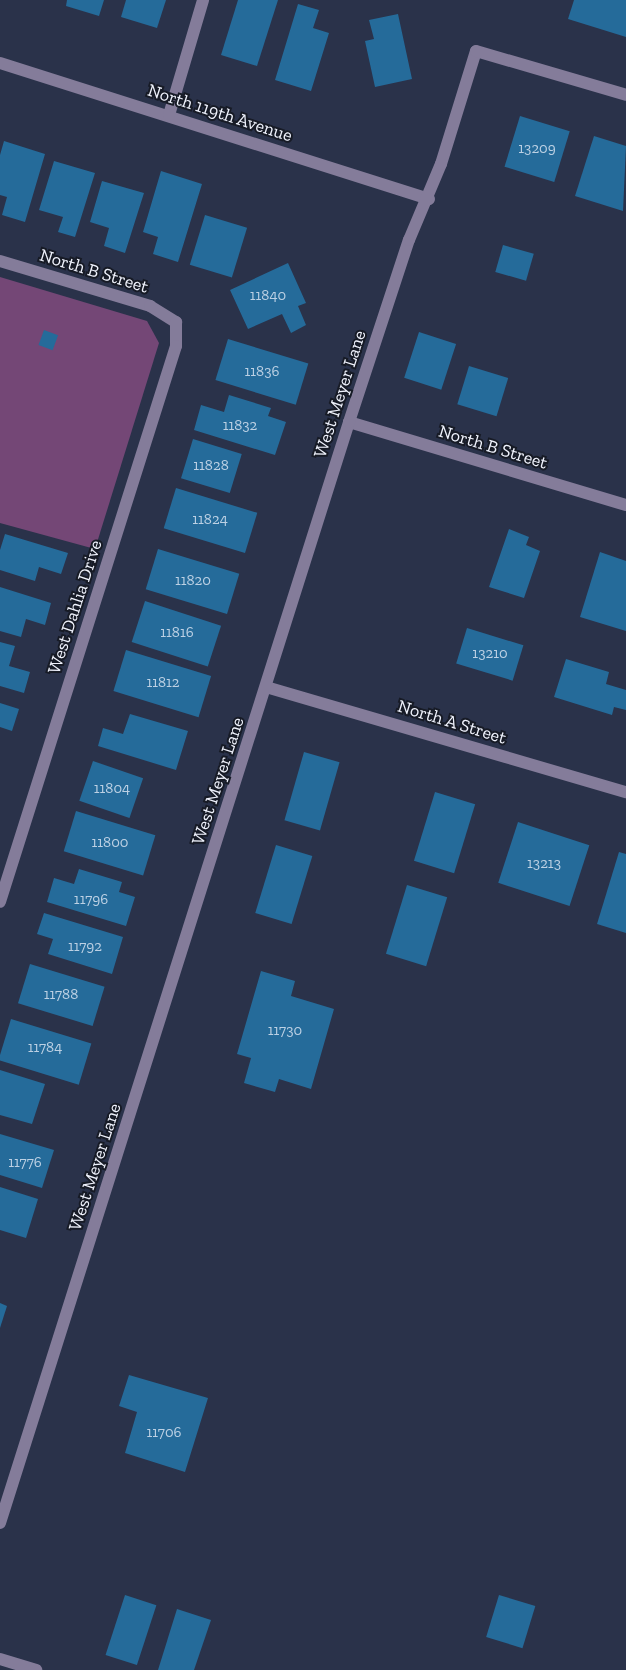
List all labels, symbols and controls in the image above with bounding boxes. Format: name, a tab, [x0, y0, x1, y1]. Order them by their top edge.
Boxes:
street label: North 119th Avenue	[144, 79, 296, 147]
house number: 13209	[518, 140, 556, 158]
street label: North B Street	[37, 244, 151, 298]
house number: 11840	[250, 287, 286, 305]
street label: West Meyer Lane	[309, 327, 371, 461]
house number: 11836	[245, 363, 279, 381]
house number: 11832	[223, 417, 257, 435]
street label: North B Street	[436, 420, 550, 474]
house number: 11828	[193, 457, 229, 475]
house number: 11824	[192, 511, 228, 529]
street label: West Dahlia Drive	[43, 537, 107, 677]
house number: 11820	[175, 572, 211, 590]
house number: 11816	[160, 624, 194, 642]
house number: 13210	[472, 645, 508, 663]
house number: 11812	[146, 674, 180, 692]
street label: North A Street	[394, 695, 510, 749]
street label: West Meyer Lane	[187, 714, 249, 848]
house number: 11804	[94, 780, 130, 798]
house number: 11800	[92, 834, 128, 852]
house number: 13213	[527, 855, 561, 873]
house number: 11796	[74, 891, 108, 909]
house number: 11792	[68, 938, 102, 956]
house number: 11788	[44, 986, 78, 1004]
house number: 11730	[268, 1022, 302, 1040]
house number: 11784	[28, 1039, 62, 1057]
street label: West Meyer Lane	[64, 1100, 126, 1234]
house number: 11776	[8, 1154, 42, 1172]
house number: 11706	[147, 1424, 181, 1442]

